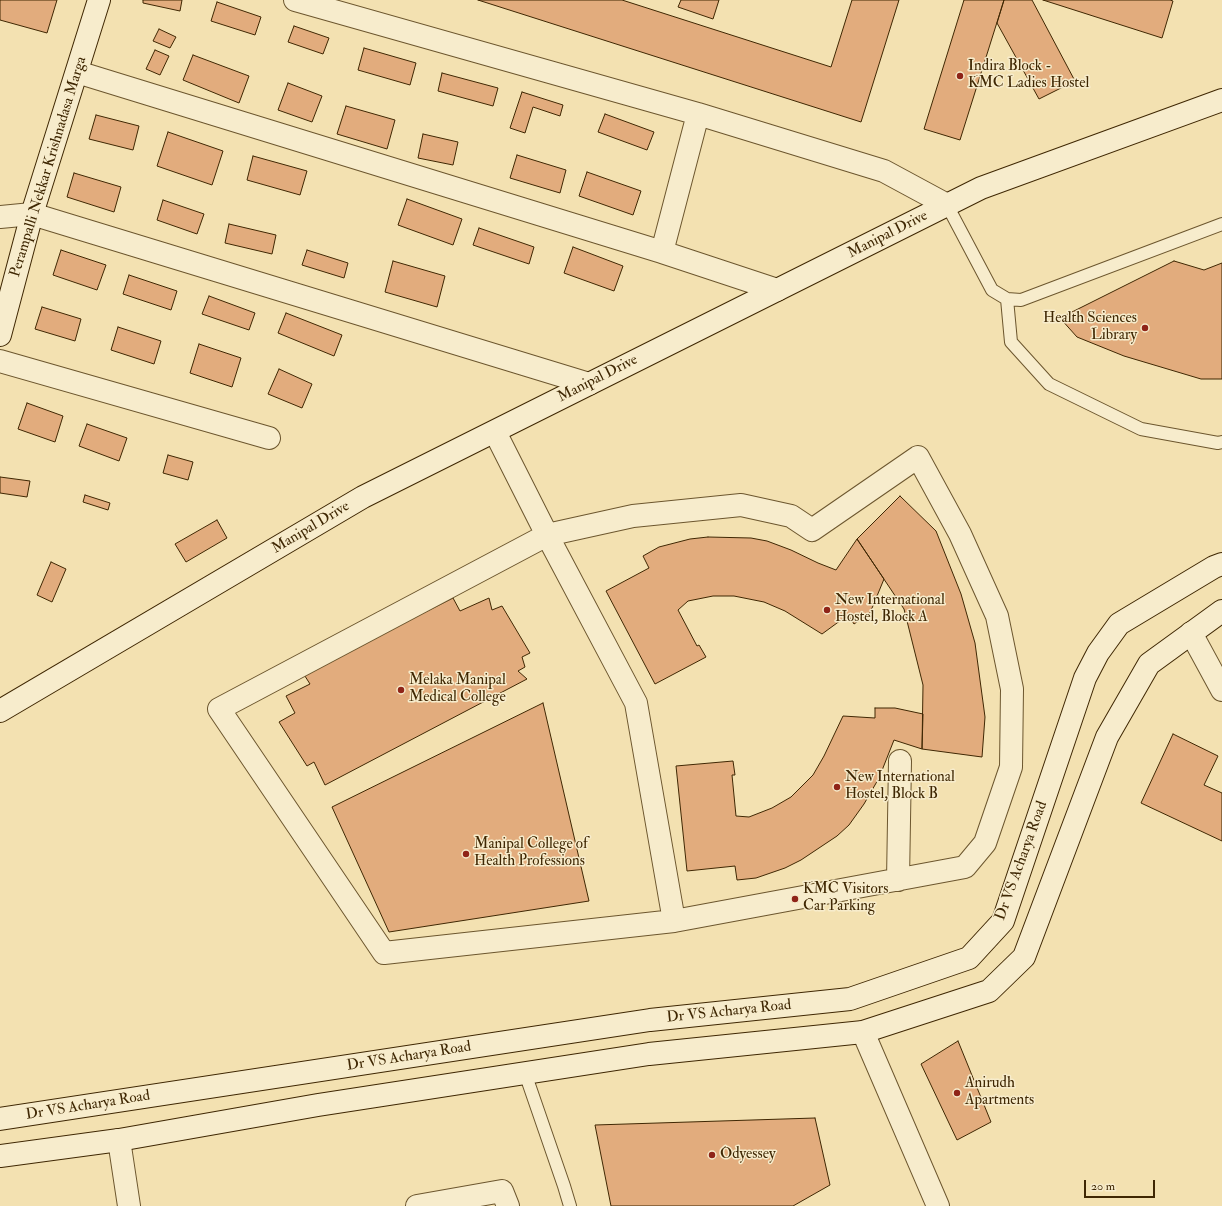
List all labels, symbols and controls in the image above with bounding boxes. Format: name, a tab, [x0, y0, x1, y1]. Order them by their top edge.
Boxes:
street label: Perampalli Nekkar Krishnadasa Marga	[7, 55, 91, 279]
place label: Indira Block - KMC Ladies Hostel	[968, 58, 1089, 93]
marker: Indira Block - KMC Ladies Hostel	[955, 71, 965, 81]
street label: Manipal Drive	[845, 207, 931, 263]
place label: Health Sciences Library	[1043, 310, 1137, 345]
marker: Health Sciences Library	[1140, 323, 1150, 333]
street label: Manipal Drive	[555, 351, 641, 407]
street label: Manipal Drive	[269, 498, 353, 558]
place label: New International Hostel, Block A	[835, 592, 945, 627]
marker: New International Hostel, Block A	[822, 605, 832, 615]
place label: Melaka Manipal Medical College	[409, 672, 506, 707]
marker: Melaka Manipal Medical College	[396, 685, 406, 695]
place label: New International Hostel, Block B	[845, 769, 955, 804]
marker: New International Hostel, Block B	[832, 782, 842, 792]
street label: Dr VS Acharya Road	[992, 799, 1052, 923]
place label: Manipal College of Health Professions	[474, 836, 588, 871]
marker: Manipal College of Health Professions	[461, 849, 471, 859]
place label: KMC Visitors Car Parking	[803, 881, 888, 916]
marker: KMC Visitors Car Parking	[790, 894, 800, 904]
street label: Dr VS Acharya Road	[666, 996, 792, 1028]
street label: Dr VS Acharya Road	[346, 1038, 472, 1076]
place label: Anirudh Apartments	[965, 1075, 1034, 1110]
street label: Dr VS Acharya Road	[25, 1087, 151, 1125]
marker: Anirudh Apartments	[952, 1088, 962, 1098]
place label: Odyessey	[720, 1146, 776, 1164]
marker: Odyessey	[707, 1150, 717, 1160]
scale bar	[1086, 1172, 1157, 1198]
text: 20 m	[1091, 1179, 1115, 1194]

